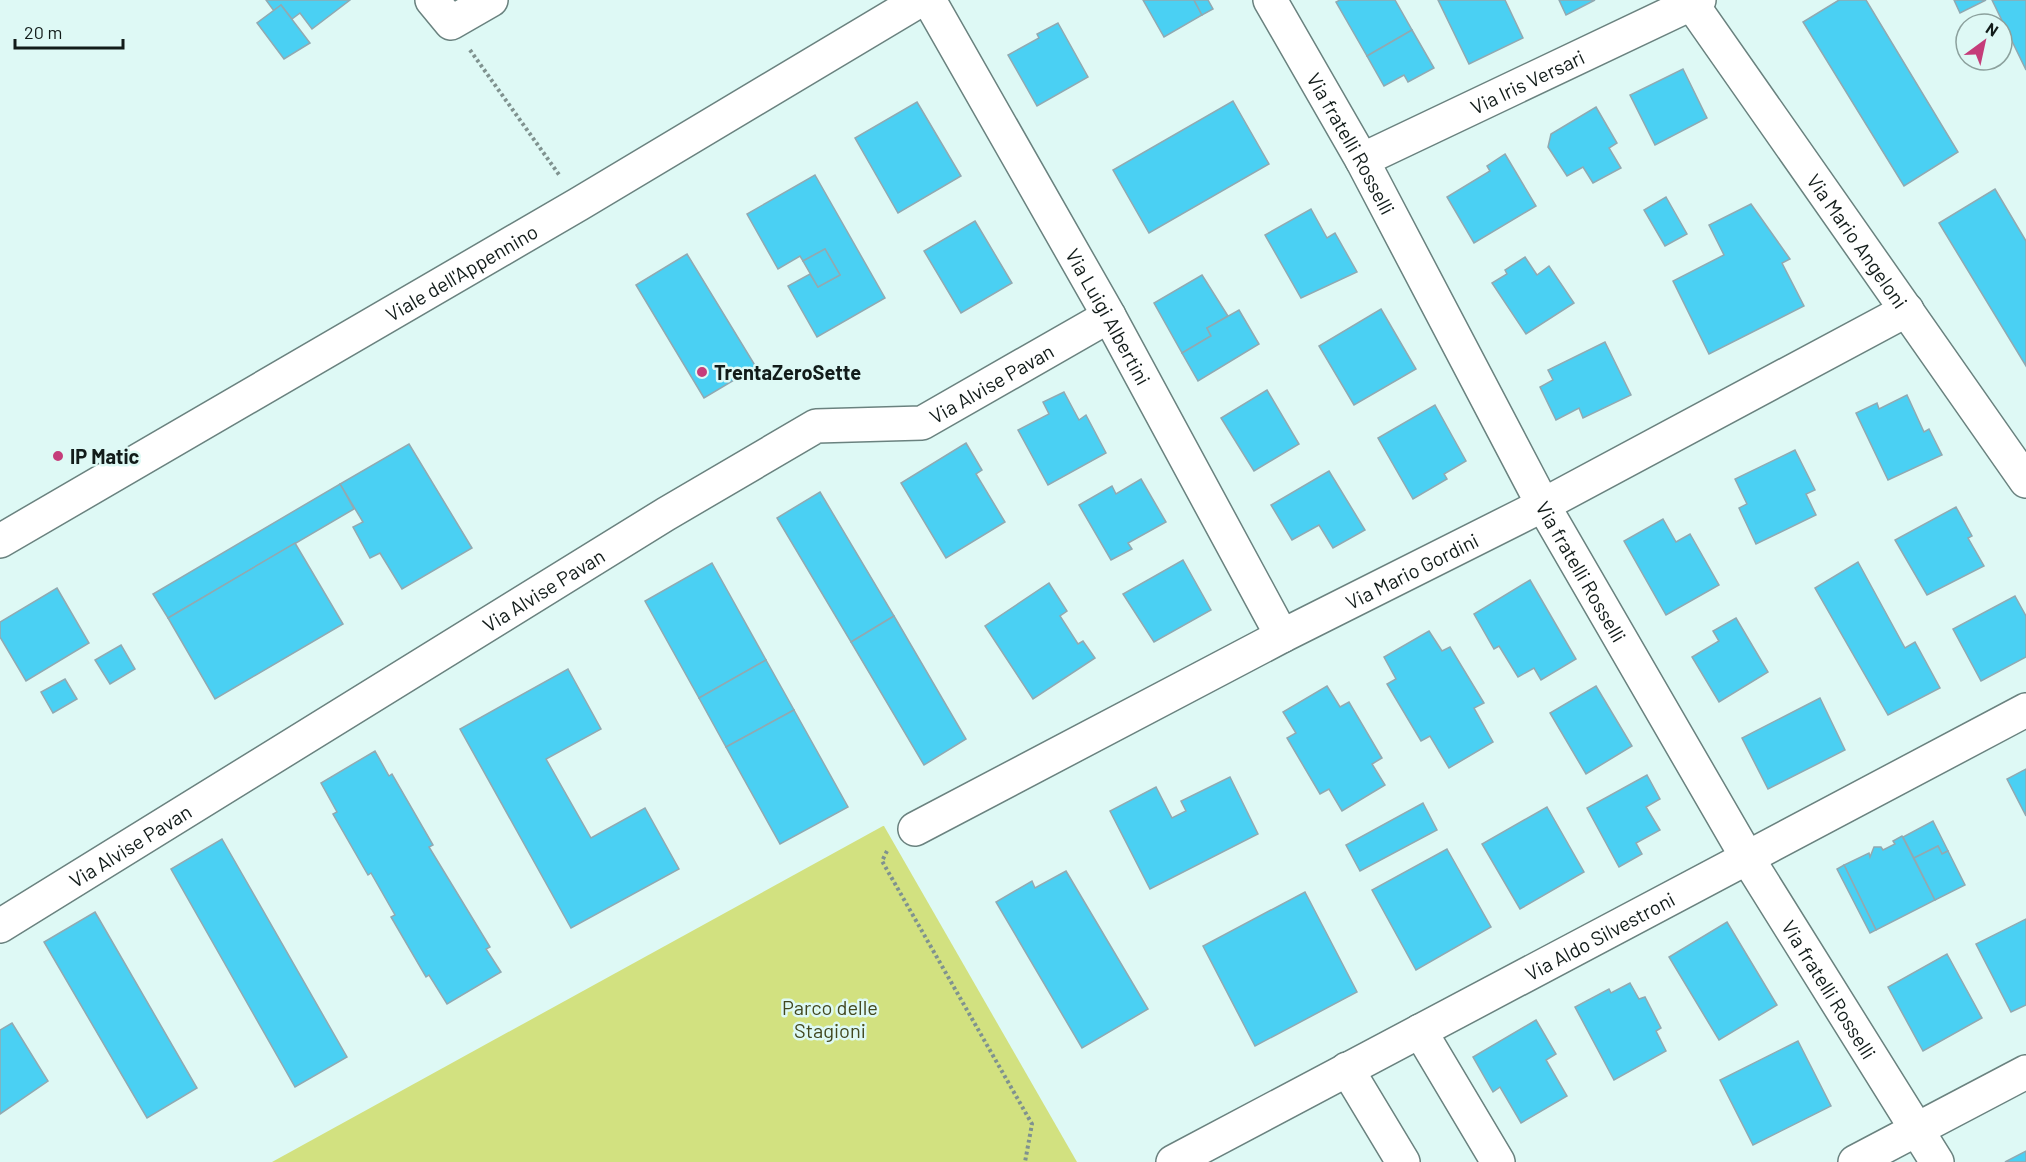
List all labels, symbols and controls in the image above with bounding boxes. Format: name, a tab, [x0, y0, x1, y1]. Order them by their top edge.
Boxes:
scale bar	[15, 12, 123, 50]
north arrow	[1954, 12, 2014, 72]
text: N	[1983, 18, 2002, 40]
text: 20 m	[24, 21, 62, 43]
street label: Via Iris Versari	[1466, 44, 1588, 119]
street label: Via fratelli Rosselli	[1302, 68, 1400, 219]
street label: Via Mario Angeloni	[1802, 169, 1913, 313]
street label: Viale dell'Appennino	[381, 219, 542, 326]
street label: Via Luigi Albertini	[1061, 244, 1156, 389]
street label: Via Alvise Pavan	[925, 338, 1058, 428]
place label: TrentaZeroSette	[714, 360, 861, 384]
marker: TrentaZeroSette	[695, 365, 709, 379]
place label: IP Matic	[70, 444, 140, 468]
marker: IP Matic	[51, 449, 65, 463]
street label: Via fratelli Rosselli	[1531, 497, 1632, 646]
street label: Via Mario Gordini	[1342, 528, 1482, 614]
street label: Via Alvise Pavan	[478, 543, 609, 637]
street label: Via Alvise Pavan	[65, 799, 196, 892]
street label: Via Aldo Silvestroni	[1521, 886, 1679, 985]
street label: Via fratelli Rosselli	[1777, 916, 1882, 1063]
park label: Parco delle Stagioni	[782, 995, 878, 1042]

